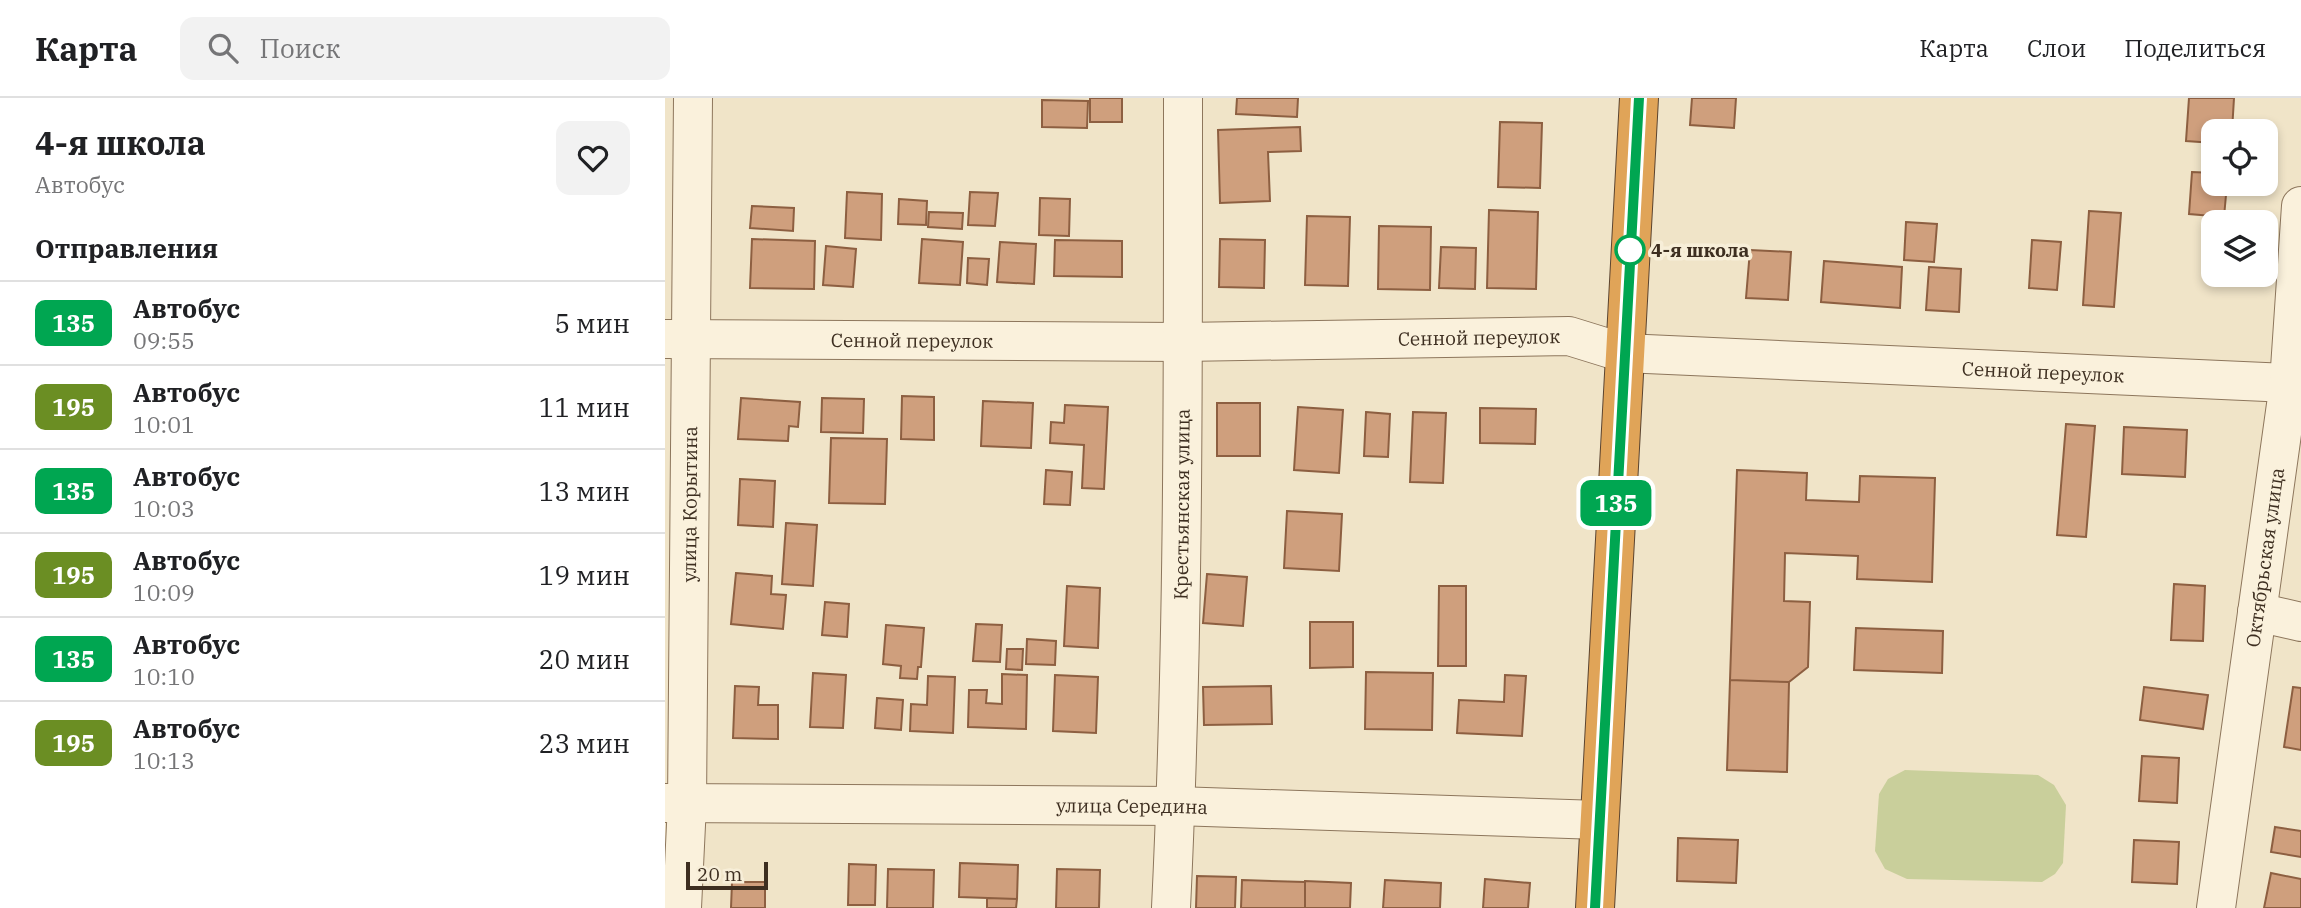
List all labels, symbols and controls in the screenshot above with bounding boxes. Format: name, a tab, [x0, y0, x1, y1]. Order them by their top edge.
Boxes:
search box	[180, 17, 670, 80]
text: Карта	[35, 27, 138, 70]
icon: search	[204, 29, 242, 67]
text: Поиск	[260, 31, 340, 65]
text: Карта	[1919, 32, 1989, 64]
text: Слои	[2027, 32, 2086, 64]
text: Поделиться	[2124, 32, 2266, 64]
map controls	[2201, 119, 2278, 287]
button: locate	[2201, 119, 2278, 196]
text: 4-я школа	[35, 121, 206, 164]
button: heart	[556, 121, 630, 195]
text: Автобус	[35, 169, 125, 199]
button: layers	[2201, 210, 2278, 287]
text: Отправления	[35, 231, 218, 265]
marker: 4-я школа	[1615, 235, 1645, 265]
place label: 4-я школа	[1651, 238, 1749, 262]
text: Автобус	[133, 291, 240, 325]
text: 5 мин	[554, 306, 630, 340]
text: 135	[52, 307, 95, 339]
street label: Сенной переулок	[1398, 324, 1560, 351]
text: 09:55	[133, 325, 195, 355]
street label: Сенной переулок	[831, 328, 993, 353]
street label: Сенной переулок	[1961, 356, 2125, 388]
text: Автобус	[133, 375, 240, 409]
text: 11 мин	[539, 390, 630, 424]
text: 195	[52, 391, 95, 423]
street label: Крестьянская улица	[1169, 408, 1195, 600]
text: 10:01	[133, 409, 195, 439]
street label: улица Корытина	[677, 426, 702, 582]
text: Автобус	[133, 459, 240, 493]
street label: Октябрьская улица	[2240, 466, 2289, 649]
text: 13 мин	[539, 474, 630, 508]
text: 135	[52, 475, 95, 507]
line badge: 135	[1576, 480, 1656, 526]
text: 135	[1594, 487, 1638, 519]
text: 10:03	[133, 493, 195, 523]
text: Автобус	[133, 543, 240, 577]
text: 19 мин	[539, 558, 630, 592]
text: 195	[52, 559, 95, 591]
text: 10:09	[133, 577, 195, 607]
text: Автобус	[133, 627, 240, 661]
text: 20 мин	[539, 642, 630, 676]
text: 135	[52, 643, 95, 675]
text: 10:10	[133, 661, 195, 691]
text: Автобус	[133, 711, 240, 745]
text: 23 мин	[539, 726, 630, 760]
text: 195	[52, 727, 95, 759]
text: 10:13	[133, 745, 195, 775]
street label: улица Середина	[1056, 793, 1208, 819]
scale bar	[686, 859, 768, 891]
text: 20 m	[697, 862, 742, 886]

